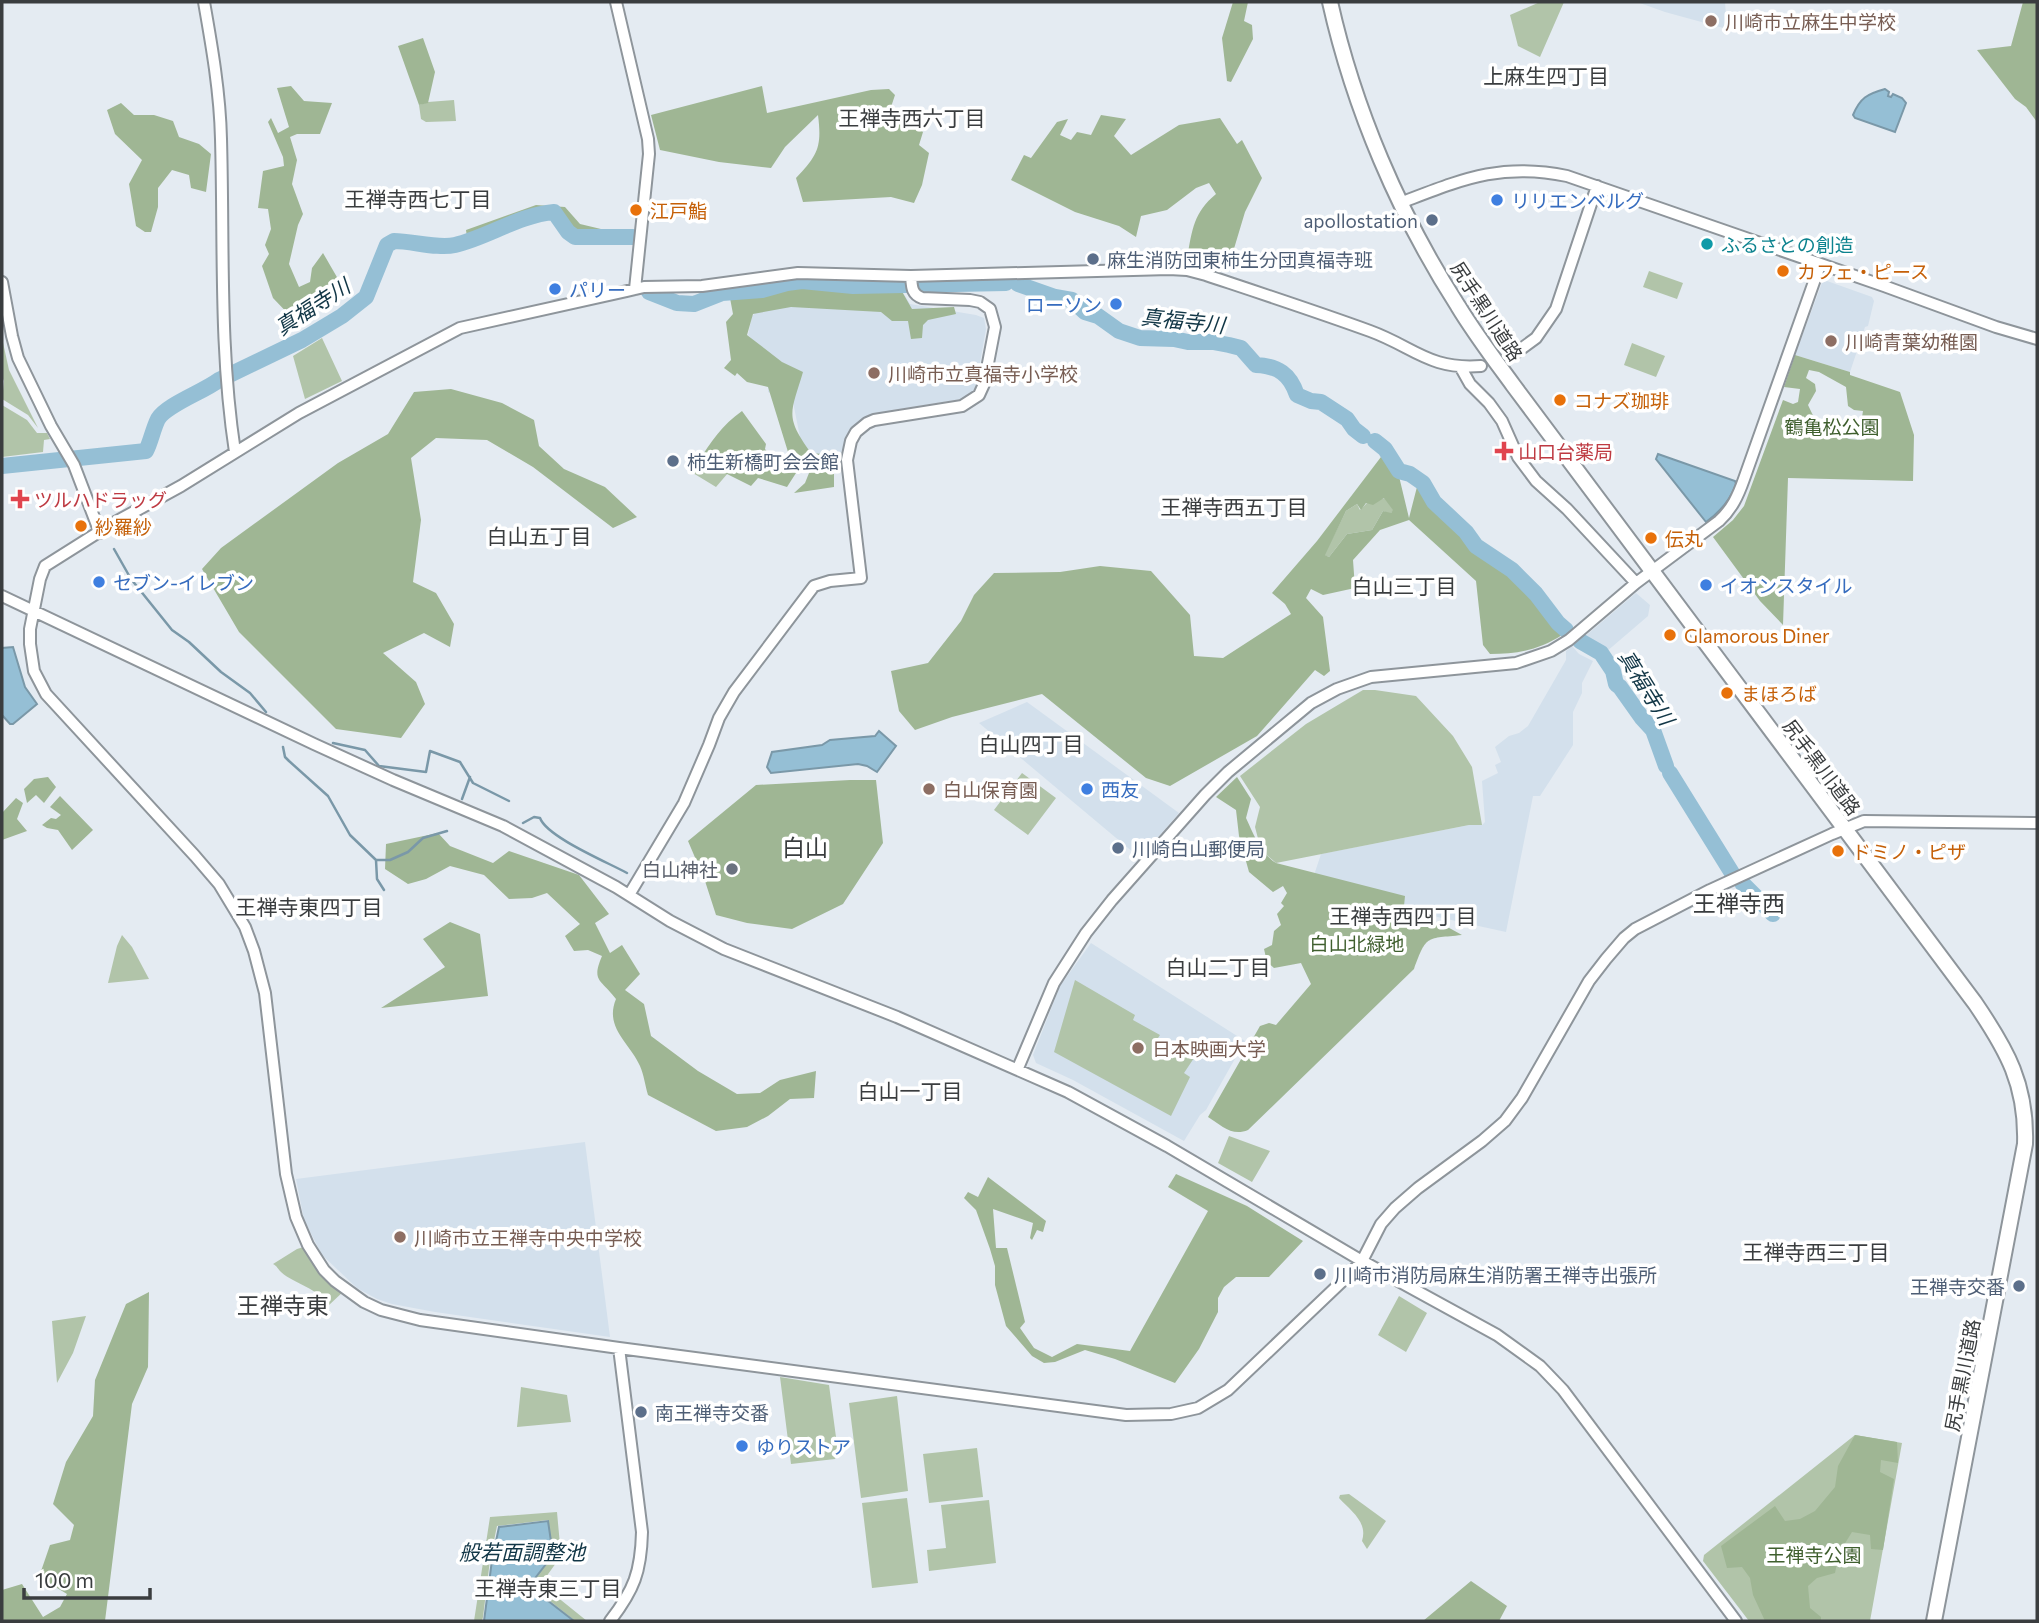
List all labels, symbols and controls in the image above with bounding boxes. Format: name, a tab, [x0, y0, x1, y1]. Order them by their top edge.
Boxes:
place label: 川崎市立麻生中学校	[1725, 10, 1896, 33]
marker: 川崎市立麻生中学校	[1703, 13, 1719, 29]
district label: 上麻生四丁目	[1483, 63, 1609, 88]
district label: 王禅寺西六丁目	[839, 105, 986, 130]
district label: 王禅寺西七丁目	[345, 186, 492, 211]
place label: リリエンベルグ	[1511, 189, 1644, 212]
marker: リリエンベルグ	[1489, 192, 1505, 208]
place label: 江戸鮨	[650, 199, 707, 222]
marker: 江戸鮨	[628, 202, 644, 218]
place label: apollostation	[1303, 209, 1418, 232]
marker: apollostation	[1424, 212, 1440, 228]
place label: ふるさとの創造	[1721, 233, 1854, 256]
marker: ふるさとの創造	[1699, 236, 1715, 252]
place label: 麻生消防団東柿生分団真福寺班	[1107, 248, 1373, 271]
marker: 麻生消防団東柿生分団真福寺班	[1085, 251, 1101, 267]
street label: 尻手黒川道路	[1446, 257, 1528, 365]
place label: カフェ・ピース	[1797, 260, 1929, 283]
marker: カフェ・ピース	[1775, 263, 1791, 279]
water label: 真福寺川	[270, 272, 356, 339]
place label: パリー	[569, 278, 626, 301]
marker: パリー	[547, 281, 563, 297]
place label: ローソン	[1026, 293, 1102, 316]
marker: ローソン	[1108, 296, 1124, 312]
water label: 真福寺川	[1140, 303, 1228, 337]
place label: 川崎青葉幼稚園	[1845, 330, 1978, 353]
marker: 川崎青葉幼稚園	[1823, 333, 1839, 349]
place label: 川崎市立真福寺小学校	[888, 362, 1078, 385]
marker: 川崎市立真福寺小学校	[866, 365, 882, 381]
place label: コナズ珈琲	[1574, 389, 1669, 412]
marker: コナズ珈琲	[1552, 392, 1568, 408]
park label: 鶴亀松公園	[1784, 415, 1880, 438]
place label: 山口台薬局	[1518, 440, 1613, 463]
marker: 山口台薬局	[1496, 443, 1512, 459]
place label: 柿生新橋町会会館	[687, 450, 839, 473]
marker: 柿生新橋町会会館	[665, 453, 681, 469]
place label: ツルハドラッグ	[34, 488, 167, 511]
marker: ツルハドラッグ	[12, 491, 28, 507]
district label: 王禅寺西五丁目	[1161, 494, 1308, 519]
place label: 紗羅紗	[95, 515, 152, 538]
marker: 紗羅紗	[73, 518, 89, 534]
district label: 白山五丁目	[487, 523, 592, 548]
place label: 伝丸	[1665, 527, 1703, 550]
marker: 伝丸	[1643, 530, 1659, 546]
place label: セブン-イレブン	[113, 571, 254, 594]
district label: 白山三丁目	[1352, 573, 1457, 598]
marker: セブン-イレブン	[91, 574, 107, 590]
place label: イオンスタイル	[1720, 574, 1853, 597]
marker: イオンスタイル	[1698, 577, 1714, 593]
place label: Glamorous Diner	[1684, 624, 1830, 647]
marker: Glamorous Diner	[1662, 627, 1678, 643]
water label: 真福寺川	[1614, 645, 1681, 731]
place label: まほろば	[1741, 682, 1817, 705]
marker: まほろば	[1719, 685, 1735, 701]
street label: 尻手黒川道路	[1779, 715, 1865, 819]
district label: 白山四丁目	[979, 731, 1084, 756]
place label: 白山保育園	[943, 778, 1038, 801]
place label: 西友	[1101, 778, 1139, 801]
marker: 白山保育園	[921, 781, 937, 797]
marker: 西友	[1079, 781, 1095, 797]
district label: 白山	[782, 833, 828, 861]
place label: 川崎白山郵便局	[1132, 837, 1265, 860]
marker: 川崎白山郵便局	[1110, 840, 1126, 856]
place label: ドミノ・ピザ	[1852, 840, 1966, 863]
marker: ドミノ・ピザ	[1830, 843, 1846, 859]
place label: 白山神社	[642, 858, 718, 881]
marker: 白山神社	[724, 861, 740, 877]
district label: 王禅寺西	[1693, 889, 1785, 917]
district label: 王禅寺東四丁目	[236, 894, 383, 919]
district label: 王禅寺西四丁目	[1330, 903, 1477, 928]
park label: 白山北緑地	[1309, 932, 1405, 955]
district label: 白山二丁目	[1166, 954, 1271, 979]
place label: 日本映画大学	[1152, 1037, 1266, 1060]
marker: 日本映画大学	[1130, 1040, 1146, 1056]
district label: 白山一丁目	[858, 1078, 963, 1103]
place label: 川崎市立王禅寺中央中学校	[414, 1226, 642, 1249]
marker: 川崎市立王禅寺中央中学校	[392, 1229, 408, 1245]
district label: 王禅寺西三丁目	[1743, 1239, 1890, 1264]
place label: 川崎市消防局麻生消防署王禅寺出張所	[1334, 1263, 1657, 1286]
marker: 川崎市消防局麻生消防署王禅寺出張所	[1312, 1266, 1328, 1282]
place label: 王禅寺交番	[1910, 1275, 2005, 1298]
marker: 王禅寺交番	[2011, 1278, 2027, 1294]
district label: 王禅寺東	[237, 1291, 329, 1319]
street label: 尻手黒川道路	[1940, 1317, 1984, 1433]
place label: 南王禅寺交番	[655, 1401, 769, 1424]
marker: 南王禅寺交番	[633, 1404, 649, 1420]
place label: ゆりストア	[756, 1435, 851, 1458]
marker: ゆりストア	[734, 1438, 750, 1454]
water label: 般若面調整池	[459, 1539, 587, 1564]
park label: 王禅寺公園	[1766, 1543, 1862, 1566]
scale bar	[24, 1556, 150, 1600]
text: 100 m	[35, 1567, 94, 1592]
district label: 王禅寺東三丁目	[475, 1575, 622, 1600]

